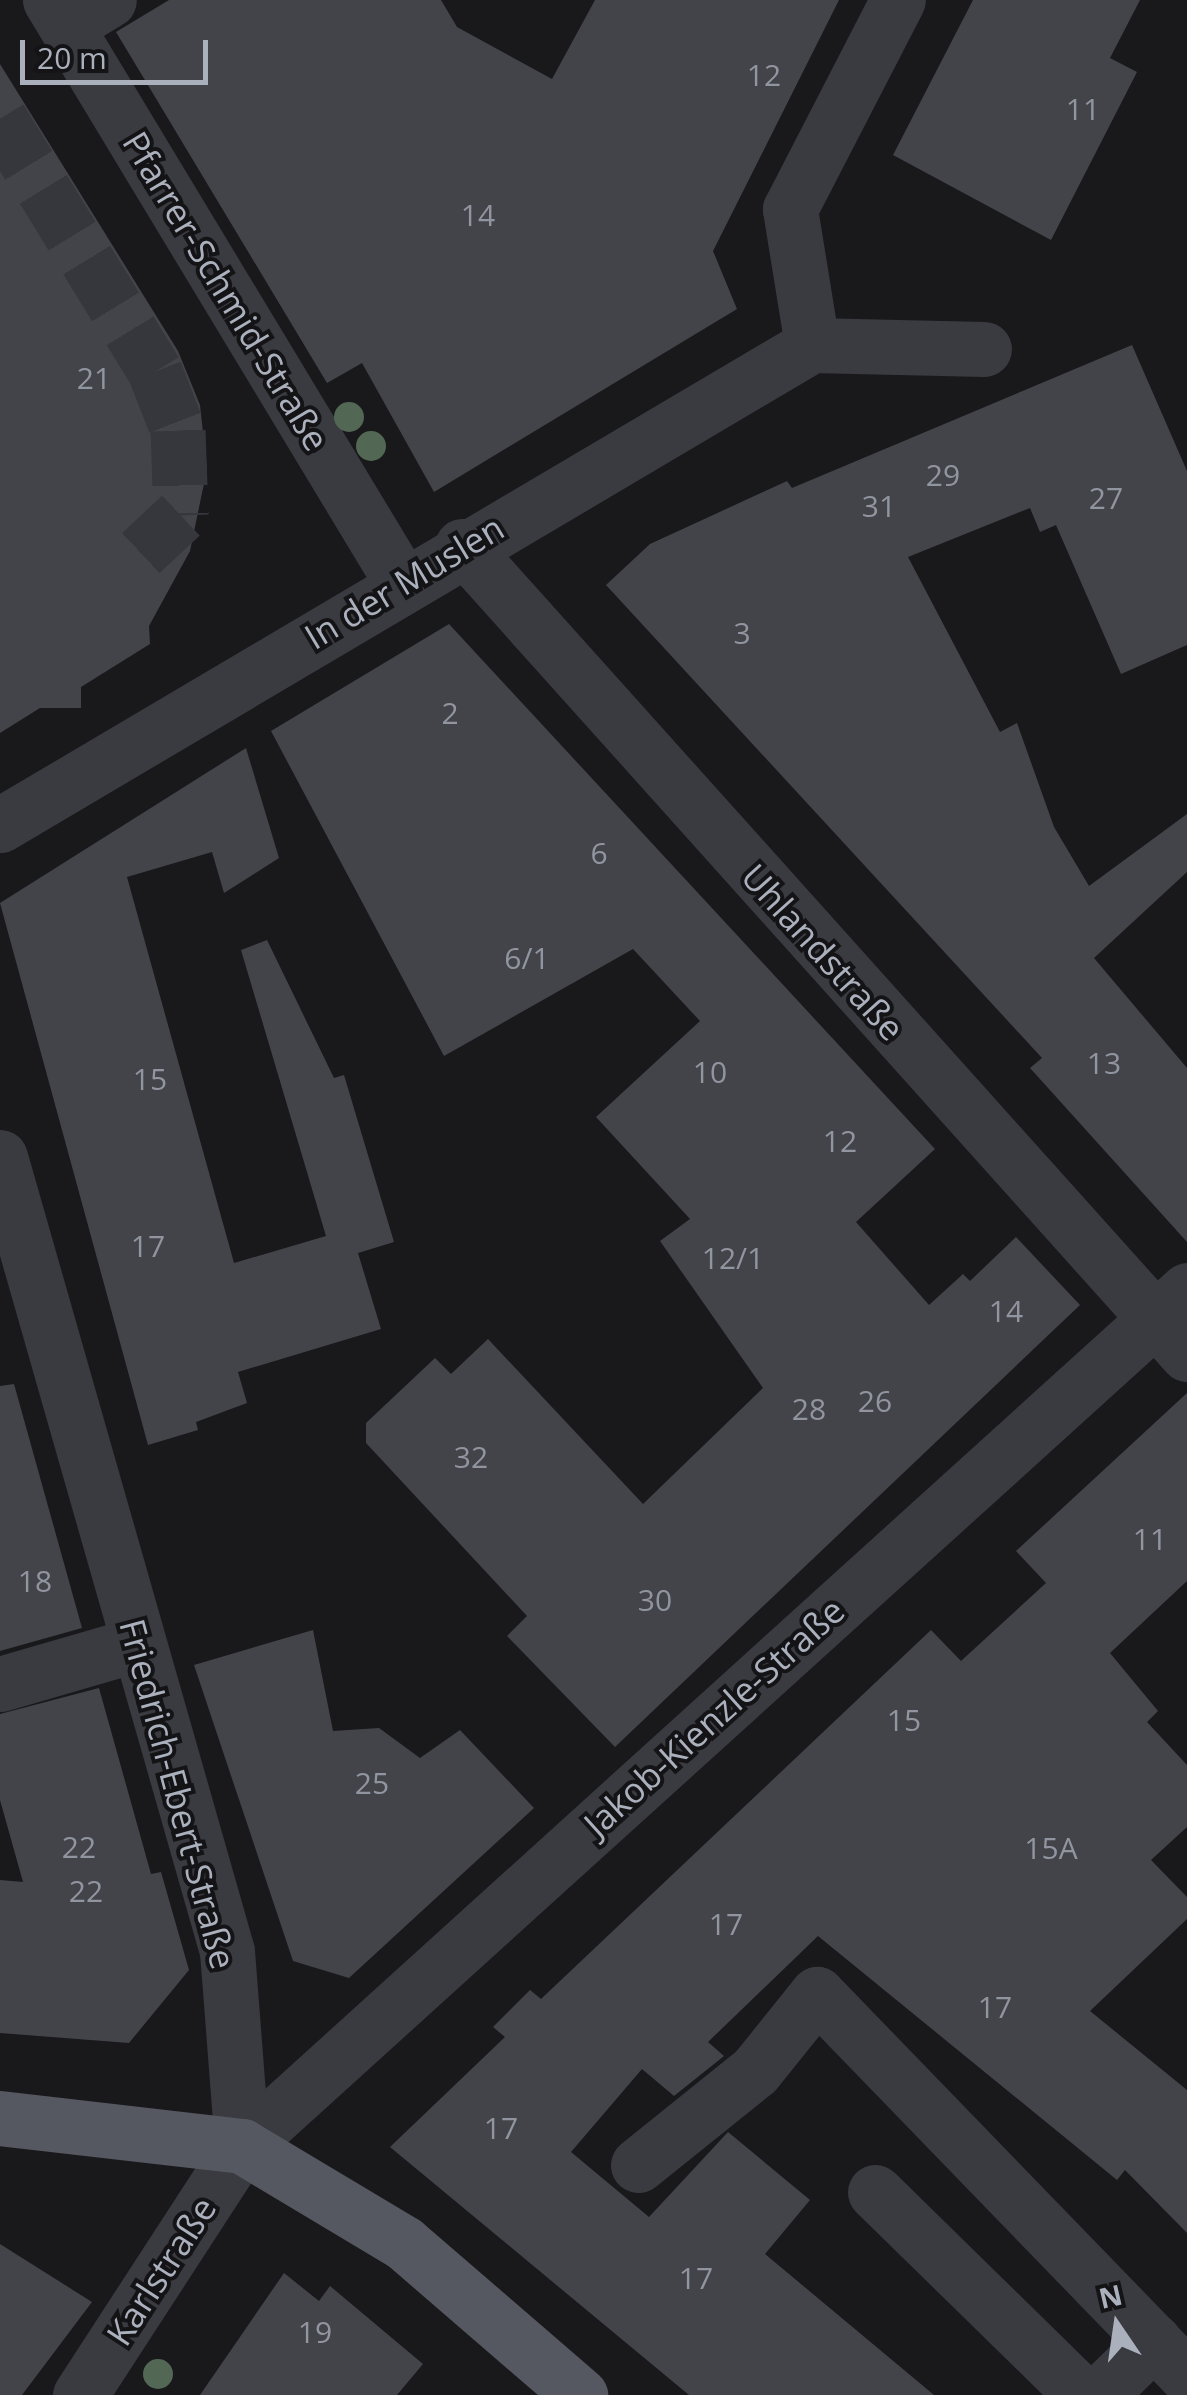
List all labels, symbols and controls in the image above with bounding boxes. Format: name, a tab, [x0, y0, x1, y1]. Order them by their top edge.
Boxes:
scale bar	[25, 20, 212, 82]
text: 20 m	[37, 37, 107, 78]
house number: 12	[747, 57, 781, 93]
house number: 11	[1066, 91, 1100, 127]
street label: Pfarrer-Schmid-Straße	[114, 124, 338, 458]
house number: 14	[461, 197, 495, 233]
house number: 21	[77, 360, 111, 396]
house number: 29	[926, 457, 960, 493]
house number: 27	[1089, 480, 1123, 516]
house number: 31	[862, 488, 896, 524]
street label: In der Muslen	[297, 506, 511, 658]
house number: 3	[733, 615, 751, 651]
house number: 2	[441, 695, 459, 731]
house number: 6	[590, 835, 608, 871]
street label: Uhlandstraße	[733, 855, 913, 1049]
house number: 6/1	[504, 940, 550, 976]
house number: 13	[1087, 1045, 1121, 1081]
house number: 10	[693, 1054, 727, 1090]
house number: 15	[133, 1061, 167, 1097]
house number: 12	[823, 1123, 857, 1159]
house number: 17	[131, 1228, 165, 1264]
house number: 12/1	[702, 1240, 764, 1276]
house number: 14	[989, 1293, 1023, 1329]
house number: 26	[858, 1383, 892, 1419]
house number: 28	[792, 1391, 826, 1427]
house number: 32	[454, 1439, 488, 1475]
house number: 11	[1133, 1521, 1167, 1557]
house number: 18	[18, 1563, 52, 1599]
house number: 30	[638, 1582, 672, 1618]
street label: Jakob-Kienzle-Straße	[575, 1589, 853, 1845]
street label: Friedrich-Ebert-Straße	[111, 1615, 245, 1973]
house number: 15	[887, 1702, 921, 1738]
house number: 25	[355, 1765, 389, 1801]
house number: 22	[62, 1829, 96, 1865]
house number: 15A	[1024, 1830, 1078, 1866]
house number: 22	[69, 1873, 103, 1909]
house number: 17	[709, 1906, 743, 1942]
house number: 17	[978, 1989, 1012, 2025]
house number: 17	[484, 2110, 518, 2146]
street label: Karlstraße	[98, 2189, 224, 2353]
house number: 17	[679, 2260, 713, 2296]
north arrow	[1067, 2275, 1167, 2375]
text: N	[1095, 2275, 1126, 2317]
house number: 19	[298, 2314, 332, 2350]

